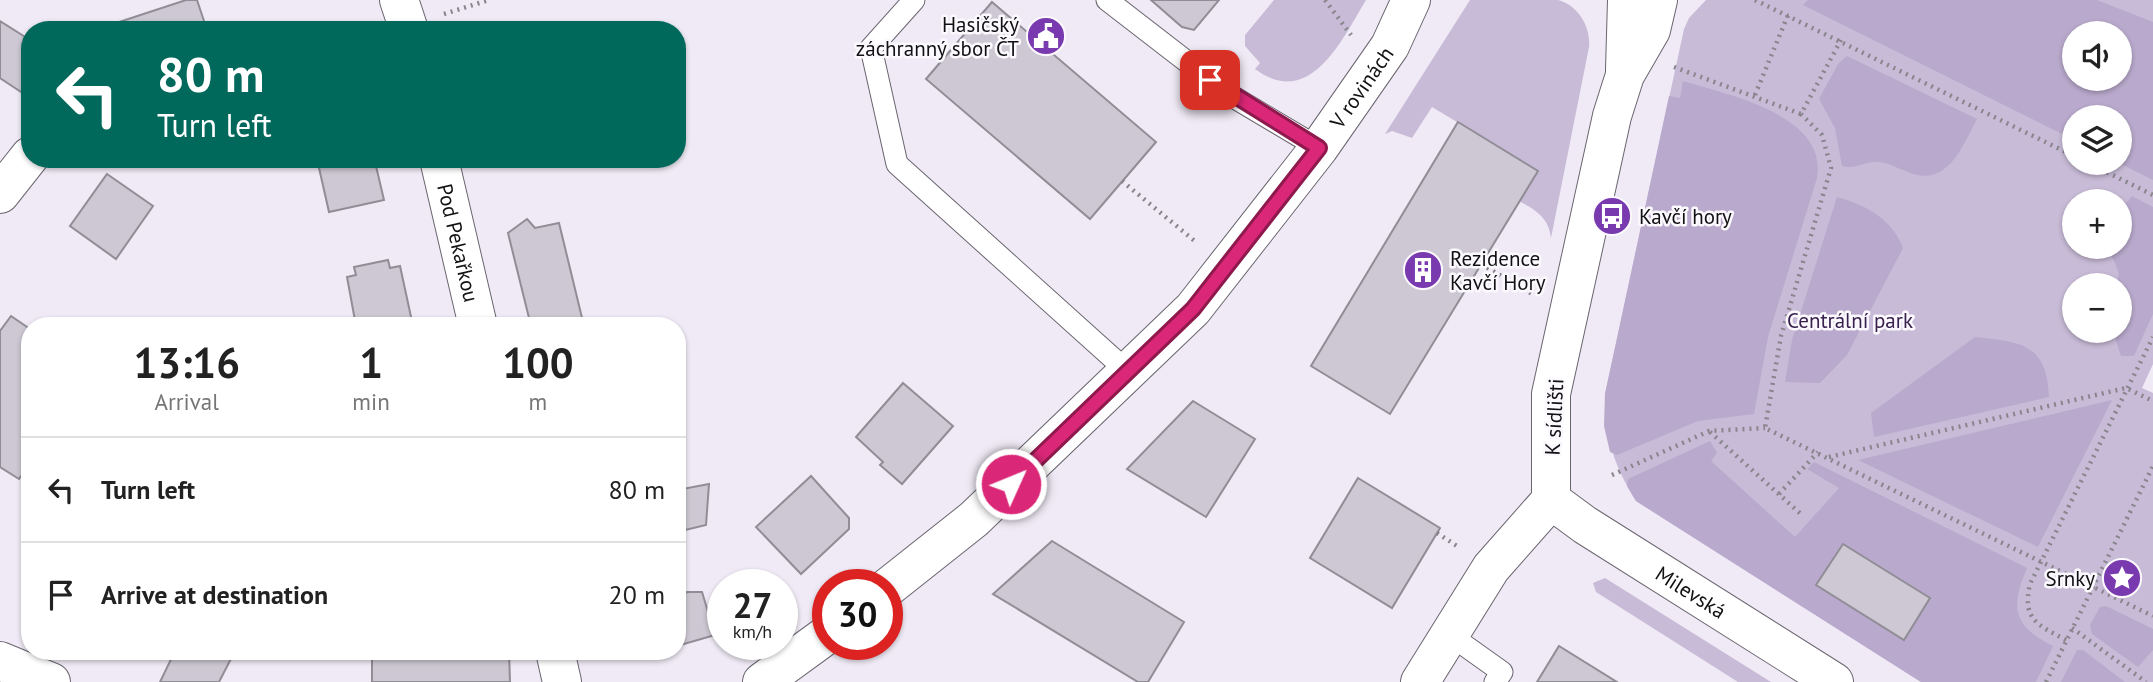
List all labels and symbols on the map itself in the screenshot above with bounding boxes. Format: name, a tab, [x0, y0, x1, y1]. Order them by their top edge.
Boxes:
place label: Hasičský záchranný sbor ČT	[856, 11, 1019, 62]
public building icon: Hasičský záchranný sbor ČT	[1025, 15, 1067, 57]
street label: V rovinách	[1323, 41, 1399, 134]
pin	[1180, 50, 1240, 110]
street label: Pod Pekařkou	[432, 181, 485, 305]
bus stop icon: Kavčí hory	[1591, 195, 1633, 237]
place label: Kavčí hory	[1639, 203, 1732, 230]
place label: Rezidence Kavčí Hory	[1450, 245, 1546, 296]
building icon: Rezidence Kavčí Hory	[1402, 249, 1444, 291]
park label: Centrální park	[1787, 307, 1913, 334]
street label: K sídlišti	[1539, 378, 1569, 456]
position arrow	[974, 447, 1048, 521]
place icon: Srnky	[2101, 557, 2143, 599]
street label: Milevská	[1651, 560, 1731, 624]
place label: Srnky	[2046, 565, 2095, 592]
speed limit sign: 30	[812, 569, 903, 660]

